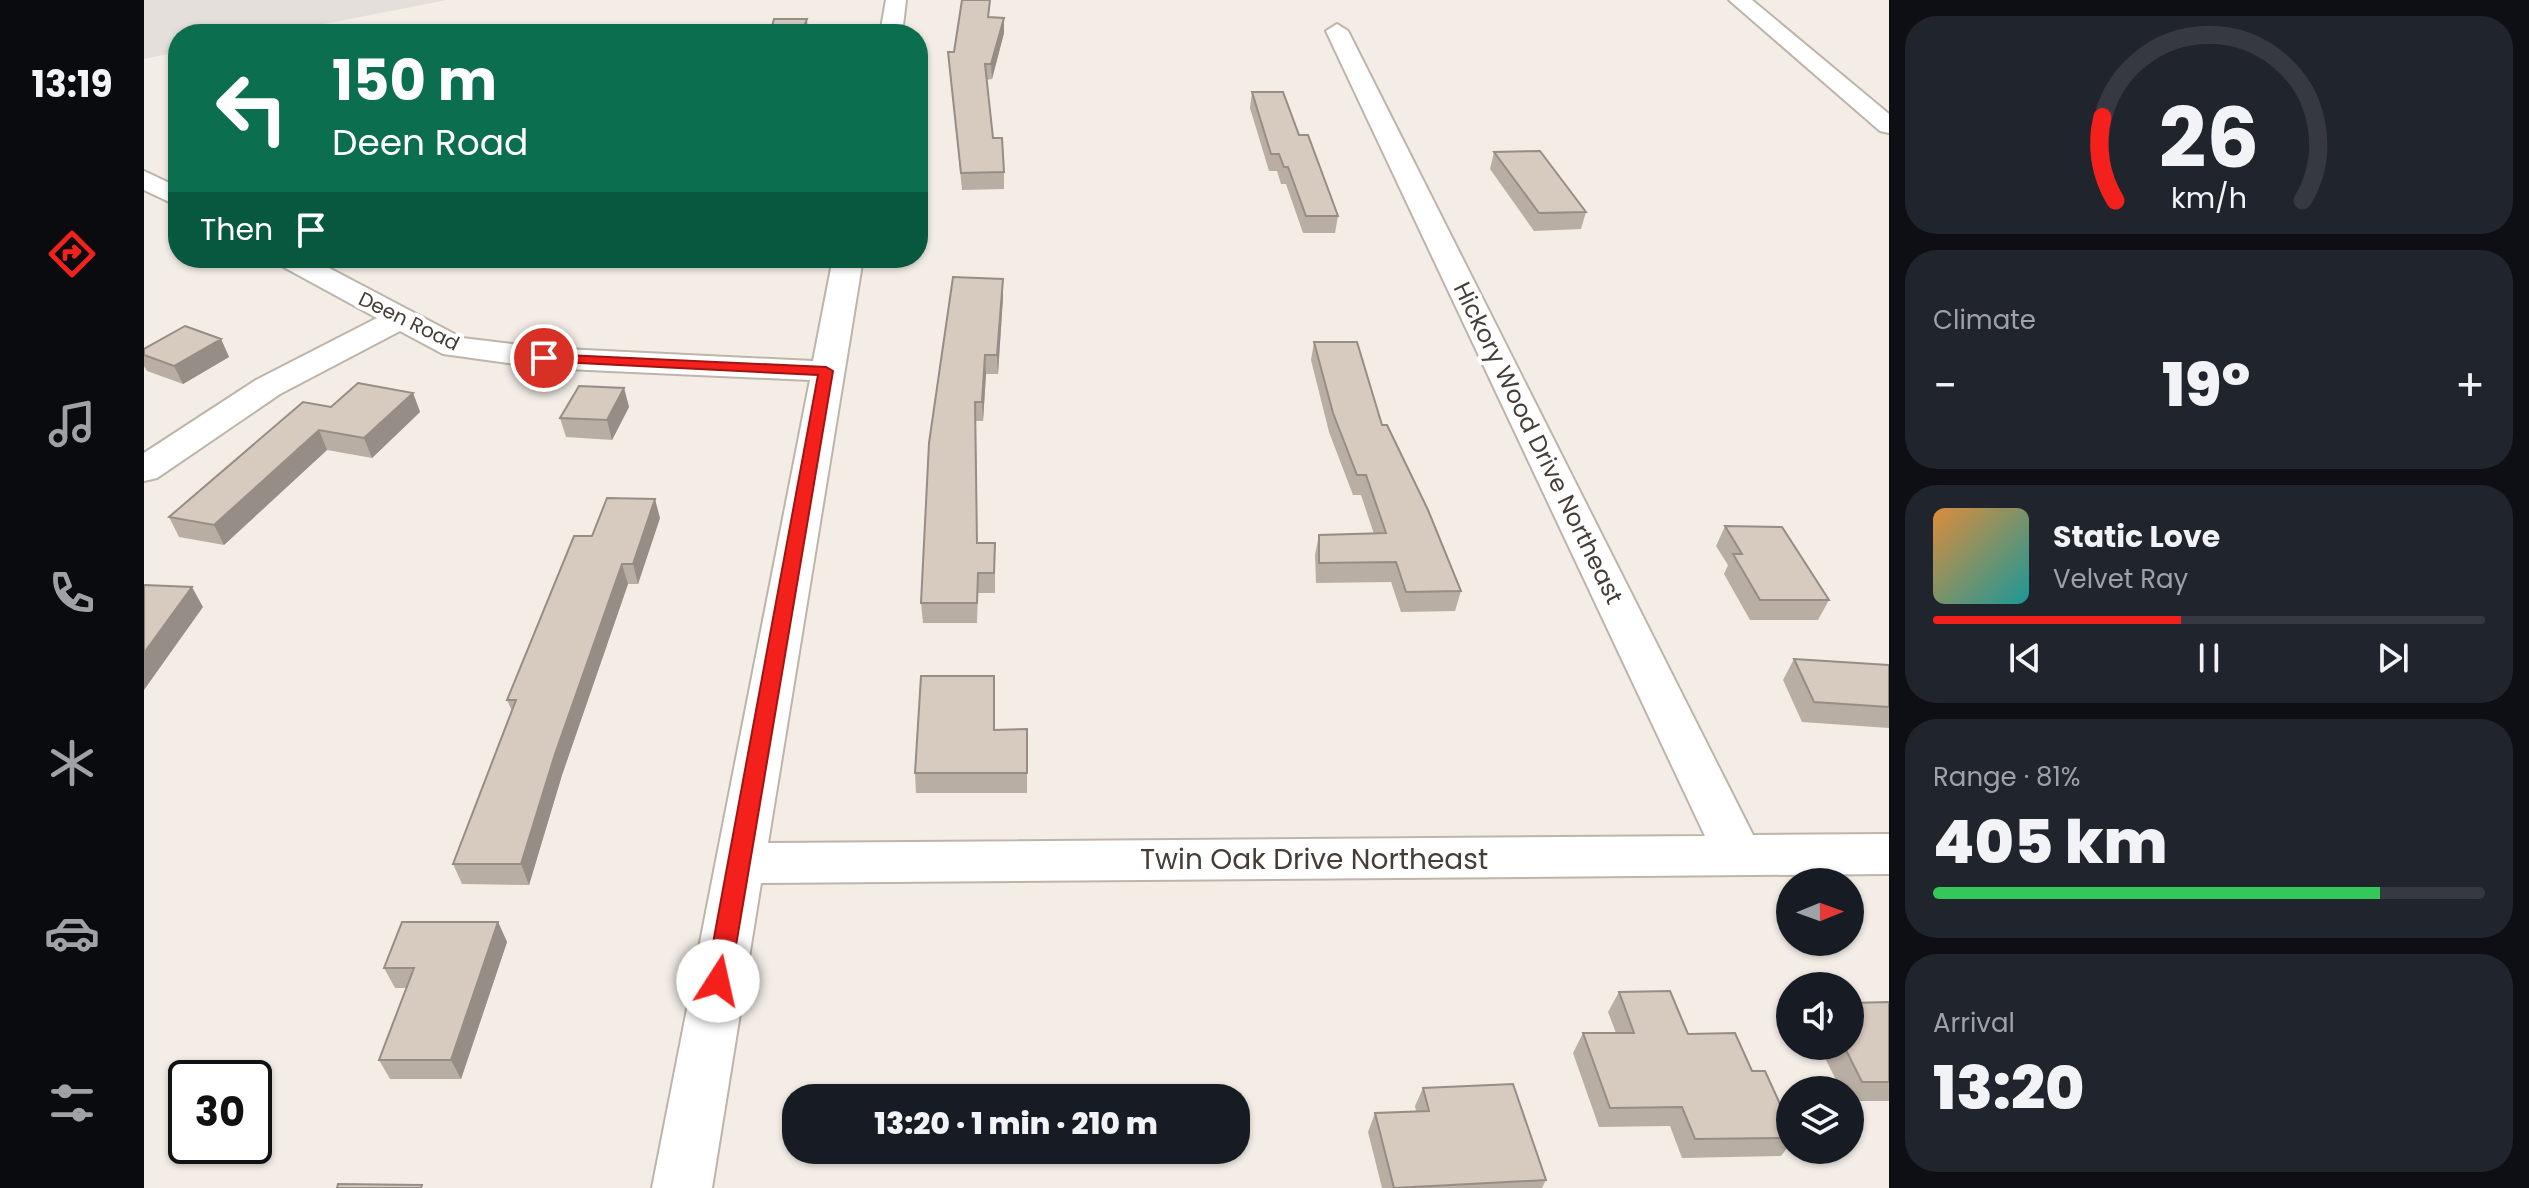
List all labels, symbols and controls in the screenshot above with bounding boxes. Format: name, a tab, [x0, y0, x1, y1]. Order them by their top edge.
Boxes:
text: 150 m	[332, 41, 497, 120]
icon: left	[200, 56, 304, 160]
text: 13:19	[31, 59, 113, 110]
text: 26	[2159, 80, 2259, 196]
text: Deen Road	[332, 117, 528, 168]
text: km/h	[2171, 178, 2247, 218]
text: Then	[200, 208, 273, 251]
icon: arrive	[289, 208, 333, 252]
icon: directions	[44, 226, 100, 282]
street label: Hickory Wood Drive Northeast	[1446, 276, 1631, 609]
street label: Deen Road	[354, 285, 464, 357]
text: Climate	[1933, 302, 2036, 338]
pin	[510, 324, 578, 392]
icon: arrive	[522, 336, 566, 380]
text: 19°	[2162, 343, 2250, 427]
text: −	[1933, 355, 1957, 416]
text: +	[2455, 355, 2485, 416]
icon: music	[44, 396, 100, 452]
text: Static Love	[2053, 515, 2220, 558]
text: Velvet Ray	[2053, 561, 2188, 597]
icon: phone	[44, 565, 100, 621]
icon: previous	[2003, 636, 2047, 680]
icon: pause	[2187, 636, 2231, 680]
icon: next	[2371, 636, 2415, 680]
icon: climate	[44, 735, 100, 791]
text: Range · 81%	[1933, 759, 2081, 795]
text: 405 km	[1933, 800, 2167, 884]
street label: Twin Oak Drive Northeast	[1140, 840, 1488, 879]
north arrow	[1776, 868, 1864, 956]
map controls	[1776, 868, 1864, 1164]
icon: car	[44, 905, 100, 961]
position arrow	[676, 939, 760, 1023]
button: sound	[1776, 972, 1864, 1060]
text: Arrival	[1933, 1005, 2015, 1041]
text: 13:20	[1933, 1046, 2085, 1130]
speed limit sign: 30	[168, 1060, 272, 1164]
icon: filters	[44, 1075, 100, 1131]
button: layers	[1776, 1076, 1864, 1164]
text: 13:20 · 1 min · 210 m	[874, 1102, 1158, 1145]

